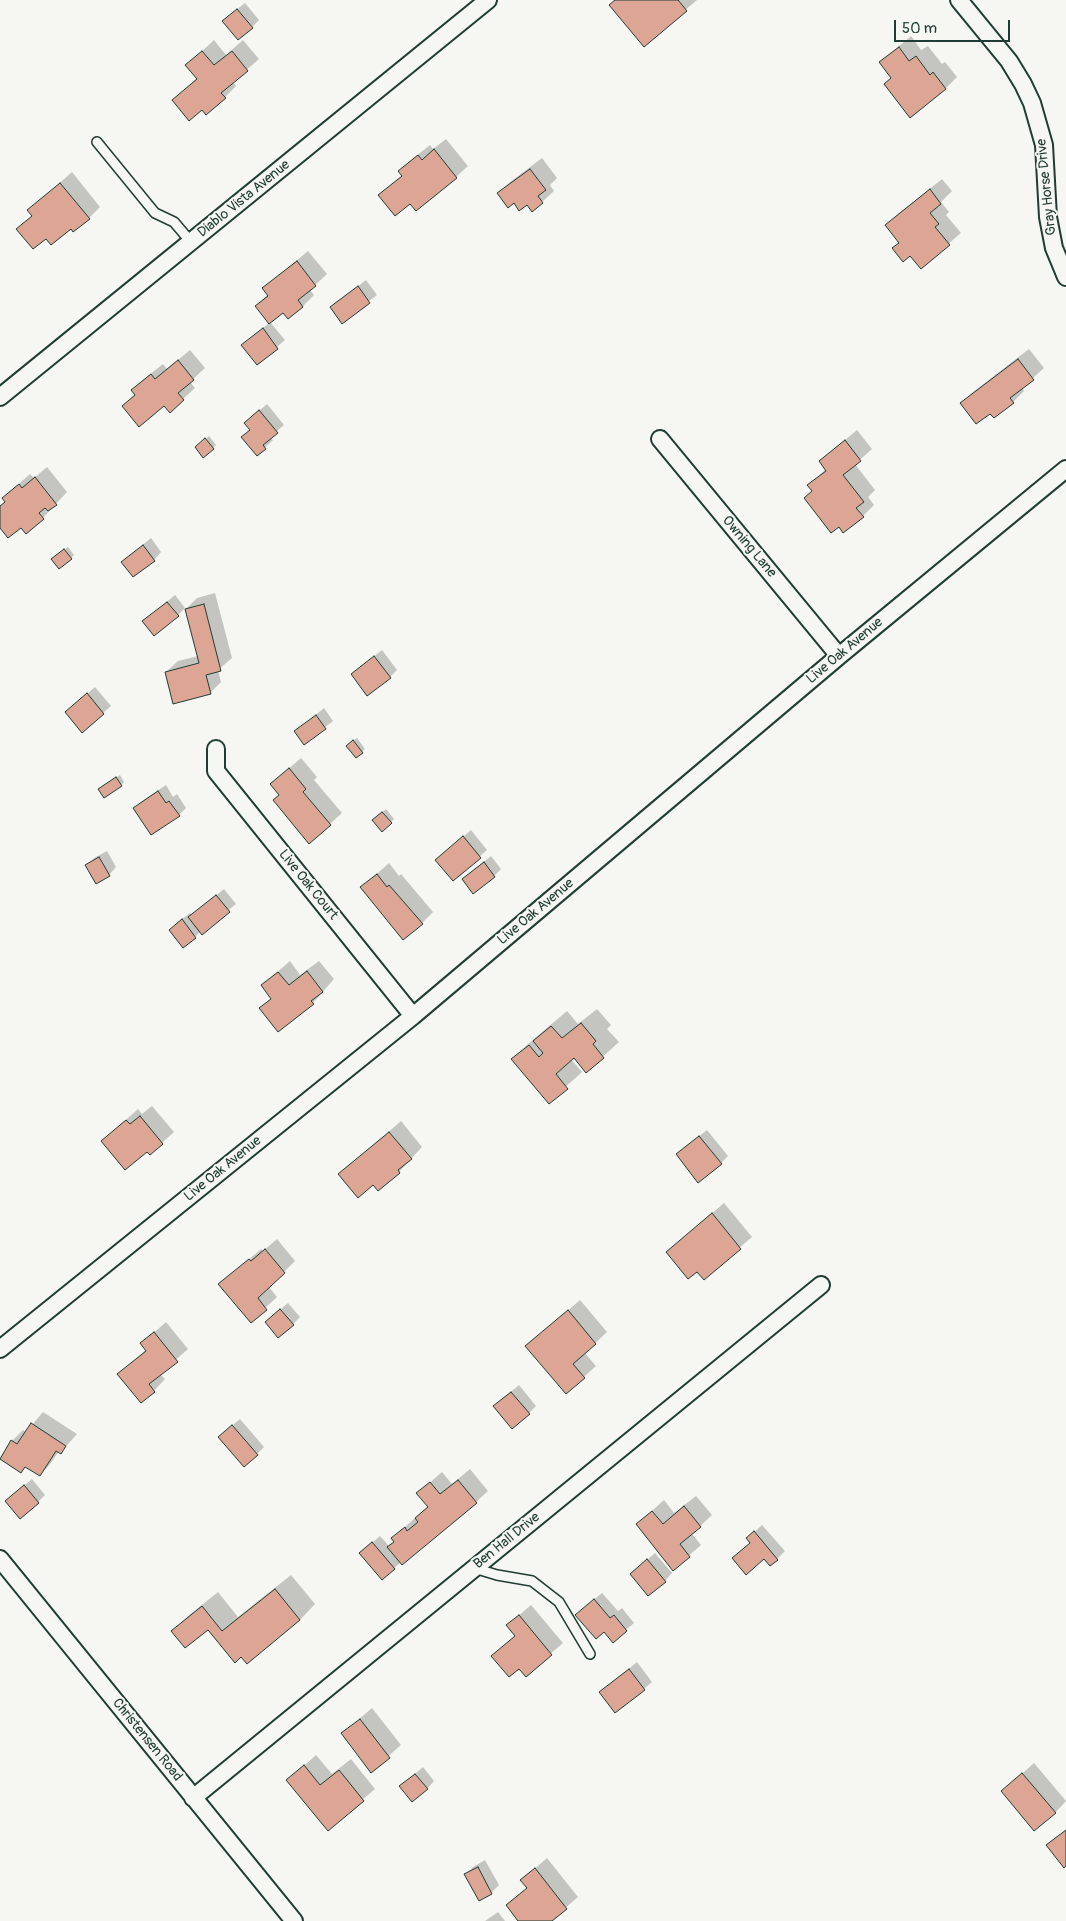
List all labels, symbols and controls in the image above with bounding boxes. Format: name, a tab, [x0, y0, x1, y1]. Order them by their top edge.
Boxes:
scale bar	[896, 10, 1012, 42]
text: 50 m	[902, 19, 937, 38]
street label: Gray Horse Drive	[1034, 138, 1060, 236]
street label: Diablo Vista Avenue	[194, 157, 294, 241]
street label: Owning Lane	[718, 513, 780, 581]
street label: Live Oak Avenue	[803, 614, 887, 688]
street label: Live Oak Court	[275, 847, 341, 923]
street label: Live Oak Avenue	[494, 875, 578, 949]
street label: Live Oak Avenue	[181, 1133, 265, 1205]
street label: Ben Hall Drive	[470, 1509, 544, 1573]
street label: Christensen Road	[108, 1695, 186, 1785]

